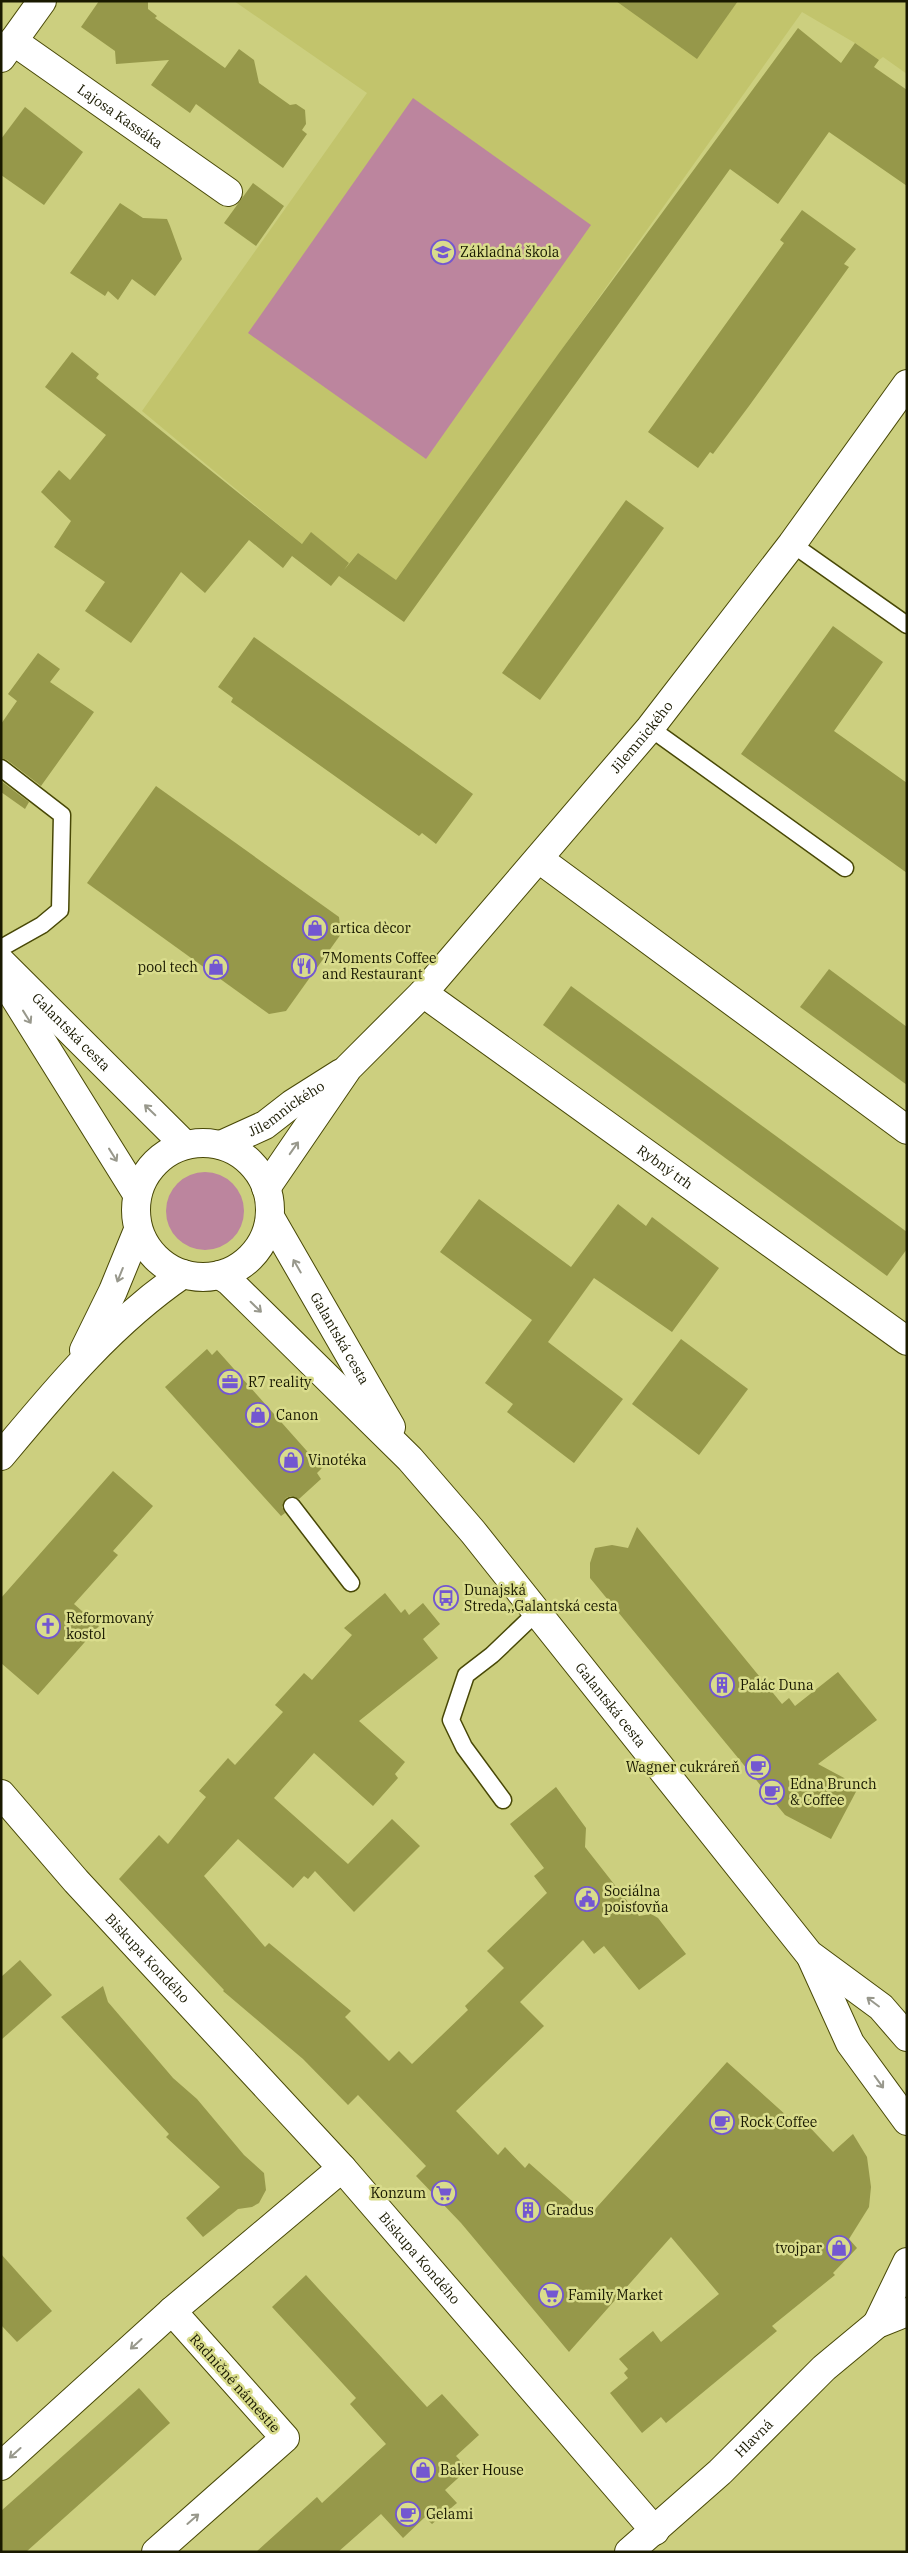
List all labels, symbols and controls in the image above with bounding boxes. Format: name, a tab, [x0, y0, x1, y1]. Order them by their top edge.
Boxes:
street label: Lajosa Kassáka	[74, 80, 167, 153]
school or university icon: Základná škola	[430, 239, 456, 265]
place label: Základná škola	[460, 243, 560, 261]
street label: Jilemnického	[606, 697, 677, 777]
shop icon: artica dècor	[302, 915, 328, 941]
place label: artica dècor	[332, 919, 411, 937]
place label: 7Moments Coffee and Restaurant	[322, 949, 437, 983]
restaurant icon: 7Moments Coffee and Restaurant	[291, 953, 317, 979]
shop icon: pool tech	[203, 954, 229, 980]
place label: pool tech	[137, 958, 198, 976]
street label: Galantská cesta	[28, 989, 114, 1075]
one-way arrow	[22, 1010, 32, 1024]
street label: Jilemnického	[245, 1077, 328, 1140]
one-way arrow	[144, 1104, 156, 1117]
one-way arrow	[289, 1141, 299, 1155]
street label: Rybný trh	[633, 1141, 697, 1193]
one-way arrow	[108, 1148, 118, 1162]
one-way arrow	[292, 1258, 302, 1273]
one-way arrow	[115, 1267, 124, 1282]
street label: Galantská cesta	[306, 1289, 374, 1388]
one-way arrow	[250, 1301, 263, 1313]
office icon: R7 reality	[217, 1369, 243, 1395]
place label: R7 reality	[248, 1373, 312, 1391]
shop icon: Canon	[245, 1402, 271, 1428]
place label: Canon	[276, 1406, 318, 1424]
shop icon: Vinotéka	[278, 1447, 304, 1473]
place label: Vinotéka	[308, 1451, 367, 1469]
place label: Dunajská Streda,,Galantská cesta	[464, 1581, 618, 1615]
bus stop icon: Dunajská Streda,,Galantská cesta	[433, 1585, 459, 1611]
place label: Reformovaný kostol	[66, 1609, 154, 1643]
church icon: Reformovaný kostol	[35, 1613, 61, 1639]
street label: Galantská cesta	[571, 1659, 650, 1751]
building icon: Palác Duna	[709, 1672, 735, 1698]
place label: Palác Duna	[740, 1676, 814, 1694]
cafe icon: Wagner cukráreň	[745, 1754, 771, 1780]
place label: Wagner cukráreň	[626, 1758, 740, 1776]
place label: Edna Brunch & Coffee	[790, 1775, 877, 1809]
cafe icon: Edna Brunch & Coffee	[759, 1779, 785, 1805]
place label: Sociálna poisťovňa	[604, 1882, 669, 1916]
public building icon: Sociálna poisťovňa	[574, 1886, 600, 1912]
street label: Biskupa Kondého	[101, 1909, 194, 2007]
one-way arrow	[867, 1996, 880, 2007]
one-way arrow	[874, 2074, 885, 2088]
cafe icon: Rock Coffee	[709, 2109, 735, 2135]
place label: Rock Coffee	[740, 2113, 817, 2131]
supermarket icon: Konzum	[431, 2180, 457, 2206]
place label: Konzum	[370, 2184, 426, 2202]
building icon: Gradus	[515, 2197, 541, 2223]
place label: Gradus	[546, 2201, 594, 2219]
street label: Biskupa Kondého	[375, 2208, 464, 2308]
shop icon: tvojpar	[826, 2235, 852, 2261]
place label: tvojpar	[775, 2239, 823, 2257]
supermarket icon: Family Market	[538, 2282, 564, 2308]
place label: Family Market	[568, 2286, 663, 2304]
street label: Radničné námestie	[186, 2330, 284, 2436]
one-way arrow	[129, 2338, 142, 2350]
street label: Hlavná	[731, 2415, 777, 2461]
one-way arrow	[9, 2447, 22, 2459]
shop icon: Baker House	[410, 2457, 436, 2483]
place label: Baker House	[440, 2461, 524, 2479]
cafe icon: Gelami	[395, 2501, 421, 2527]
place label: Gelami	[426, 2505, 473, 2523]
one-way arrow	[186, 2514, 199, 2525]

